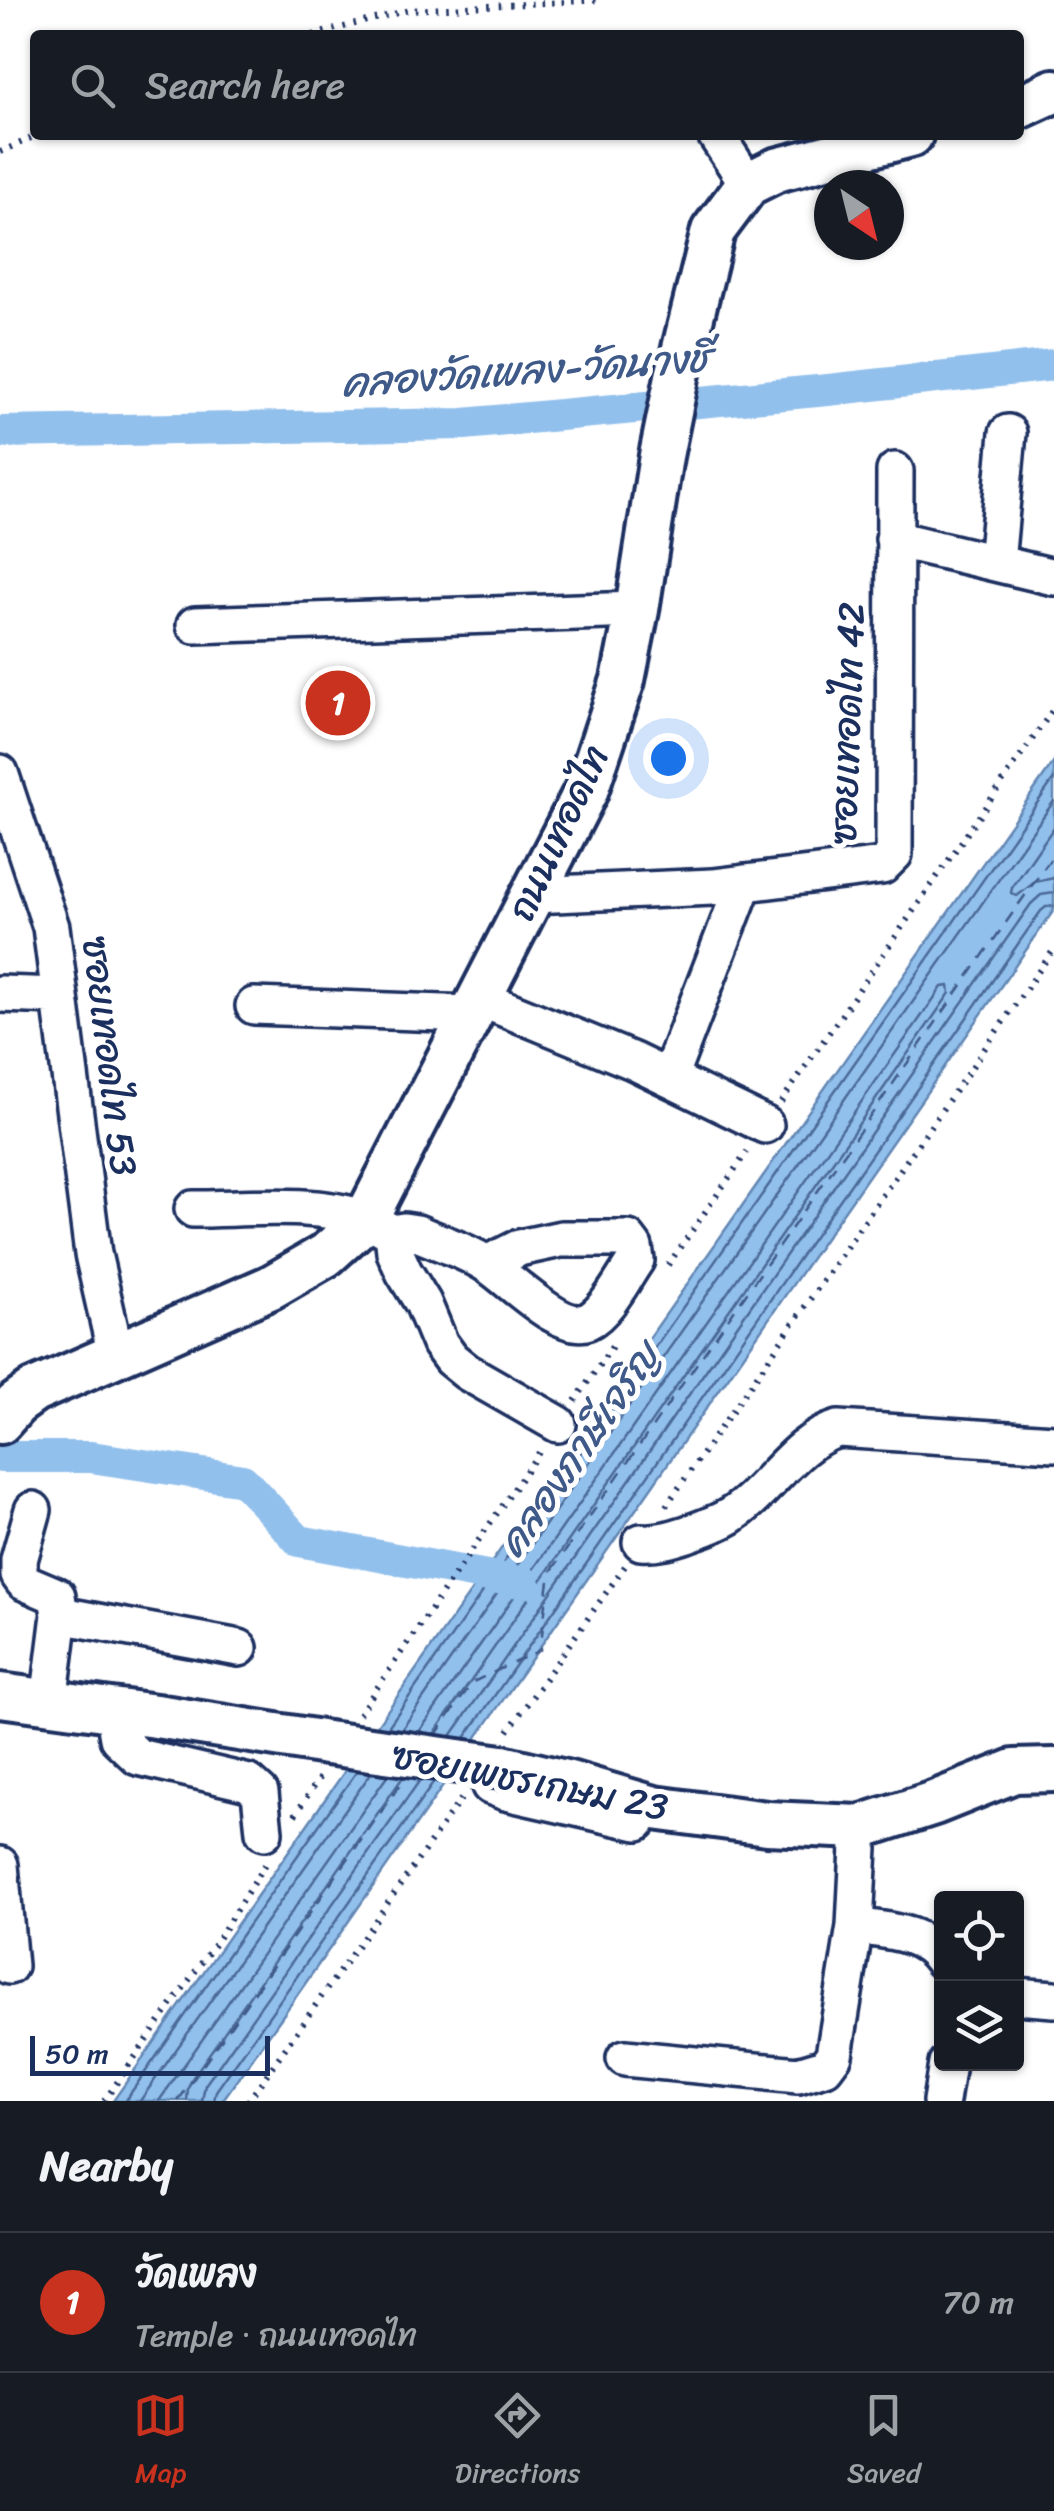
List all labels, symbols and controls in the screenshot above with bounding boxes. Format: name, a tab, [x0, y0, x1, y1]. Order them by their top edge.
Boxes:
search box	[30, 30, 1024, 140]
text: Search here	[145, 52, 345, 119]
icon: search	[65, 58, 120, 113]
north arrow	[814, 170, 904, 260]
water label: คลองวัดเพลง-วัดนางชี	[339, 321, 724, 419]
street label: ซอยเทอดไท 42	[810, 601, 885, 845]
pin: 1	[306, 666, 370, 740]
your location	[643, 733, 694, 784]
street label: ถนนเทอดไท	[488, 734, 629, 933]
street label: ซอยเทอดไท 53	[62, 933, 157, 1180]
water label: คลองภาษีเจริญ	[478, 1322, 682, 1572]
street label: ซอยเพชรเกษม 23	[386, 1722, 674, 1841]
map controls	[934, 1891, 1024, 2071]
button: locate	[934, 1891, 1024, 1981]
button: layers	[934, 1981, 1024, 2071]
text: 50 m	[45, 2029, 109, 2078]
scale bar	[30, 2031, 270, 2076]
text: Nearby	[40, 2129, 173, 2203]
text: วัดเพลง	[135, 2240, 257, 2307]
text: 1	[66, 2274, 79, 2331]
text: 70 m	[943, 2274, 1014, 2331]
text: Temple · ถนนเทอดไท	[135, 2307, 417, 2364]
tab: Map	[133, 2388, 188, 2497]
tab: Directions	[455, 2388, 580, 2497]
tab: Saved	[847, 2388, 921, 2497]

